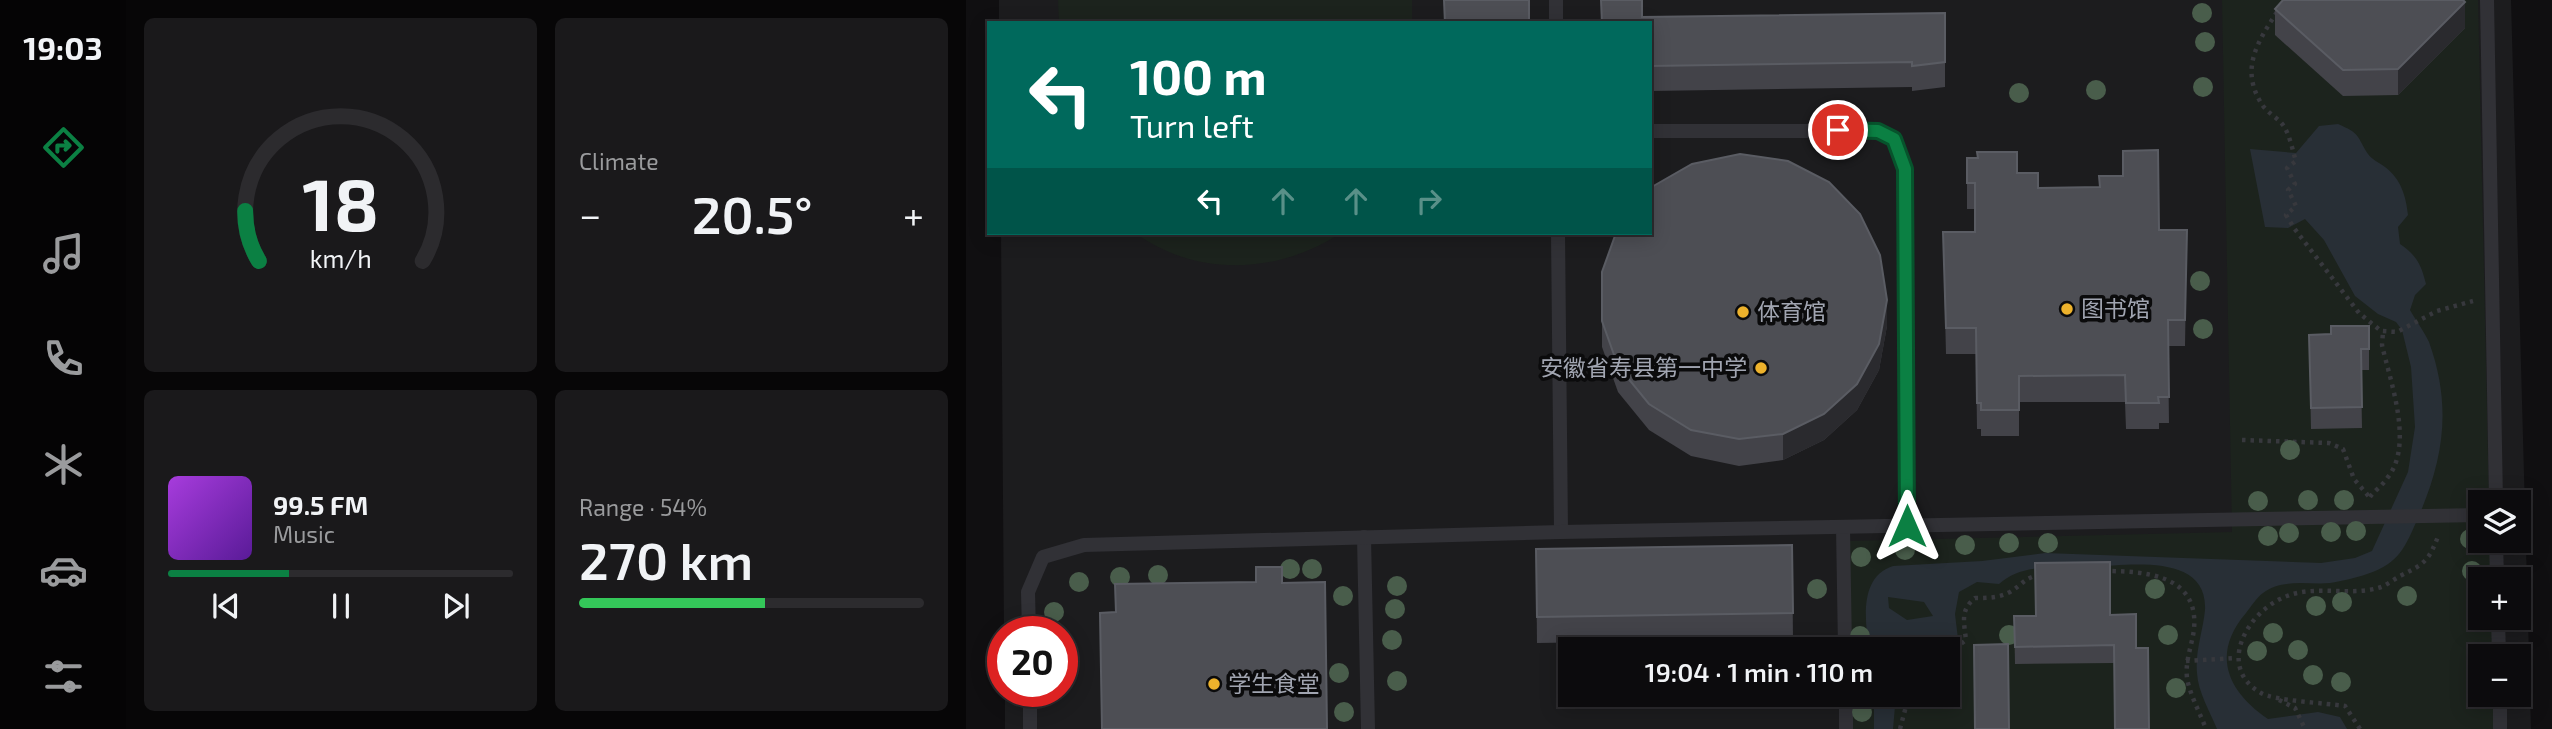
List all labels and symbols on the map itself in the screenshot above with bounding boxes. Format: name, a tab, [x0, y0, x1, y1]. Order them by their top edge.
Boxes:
pin	[1808, 100, 1868, 160]
place label: 图书馆	[2081, 294, 2150, 322]
place label: 体育馆	[1757, 297, 1826, 325]
marker: 图书馆	[2059, 301, 2075, 317]
marker: 体育馆	[1735, 304, 1751, 320]
place label: 安徽省寿县第一中学	[1540, 353, 1747, 381]
marker: 安徽省寿县第一中学	[1753, 360, 1769, 376]
position arrow	[1870, 489, 1944, 563]
speed limit sign: 20	[987, 616, 1078, 707]
place label: 学生食堂	[1228, 669, 1320, 697]
marker: 学生食堂	[1206, 676, 1222, 692]

